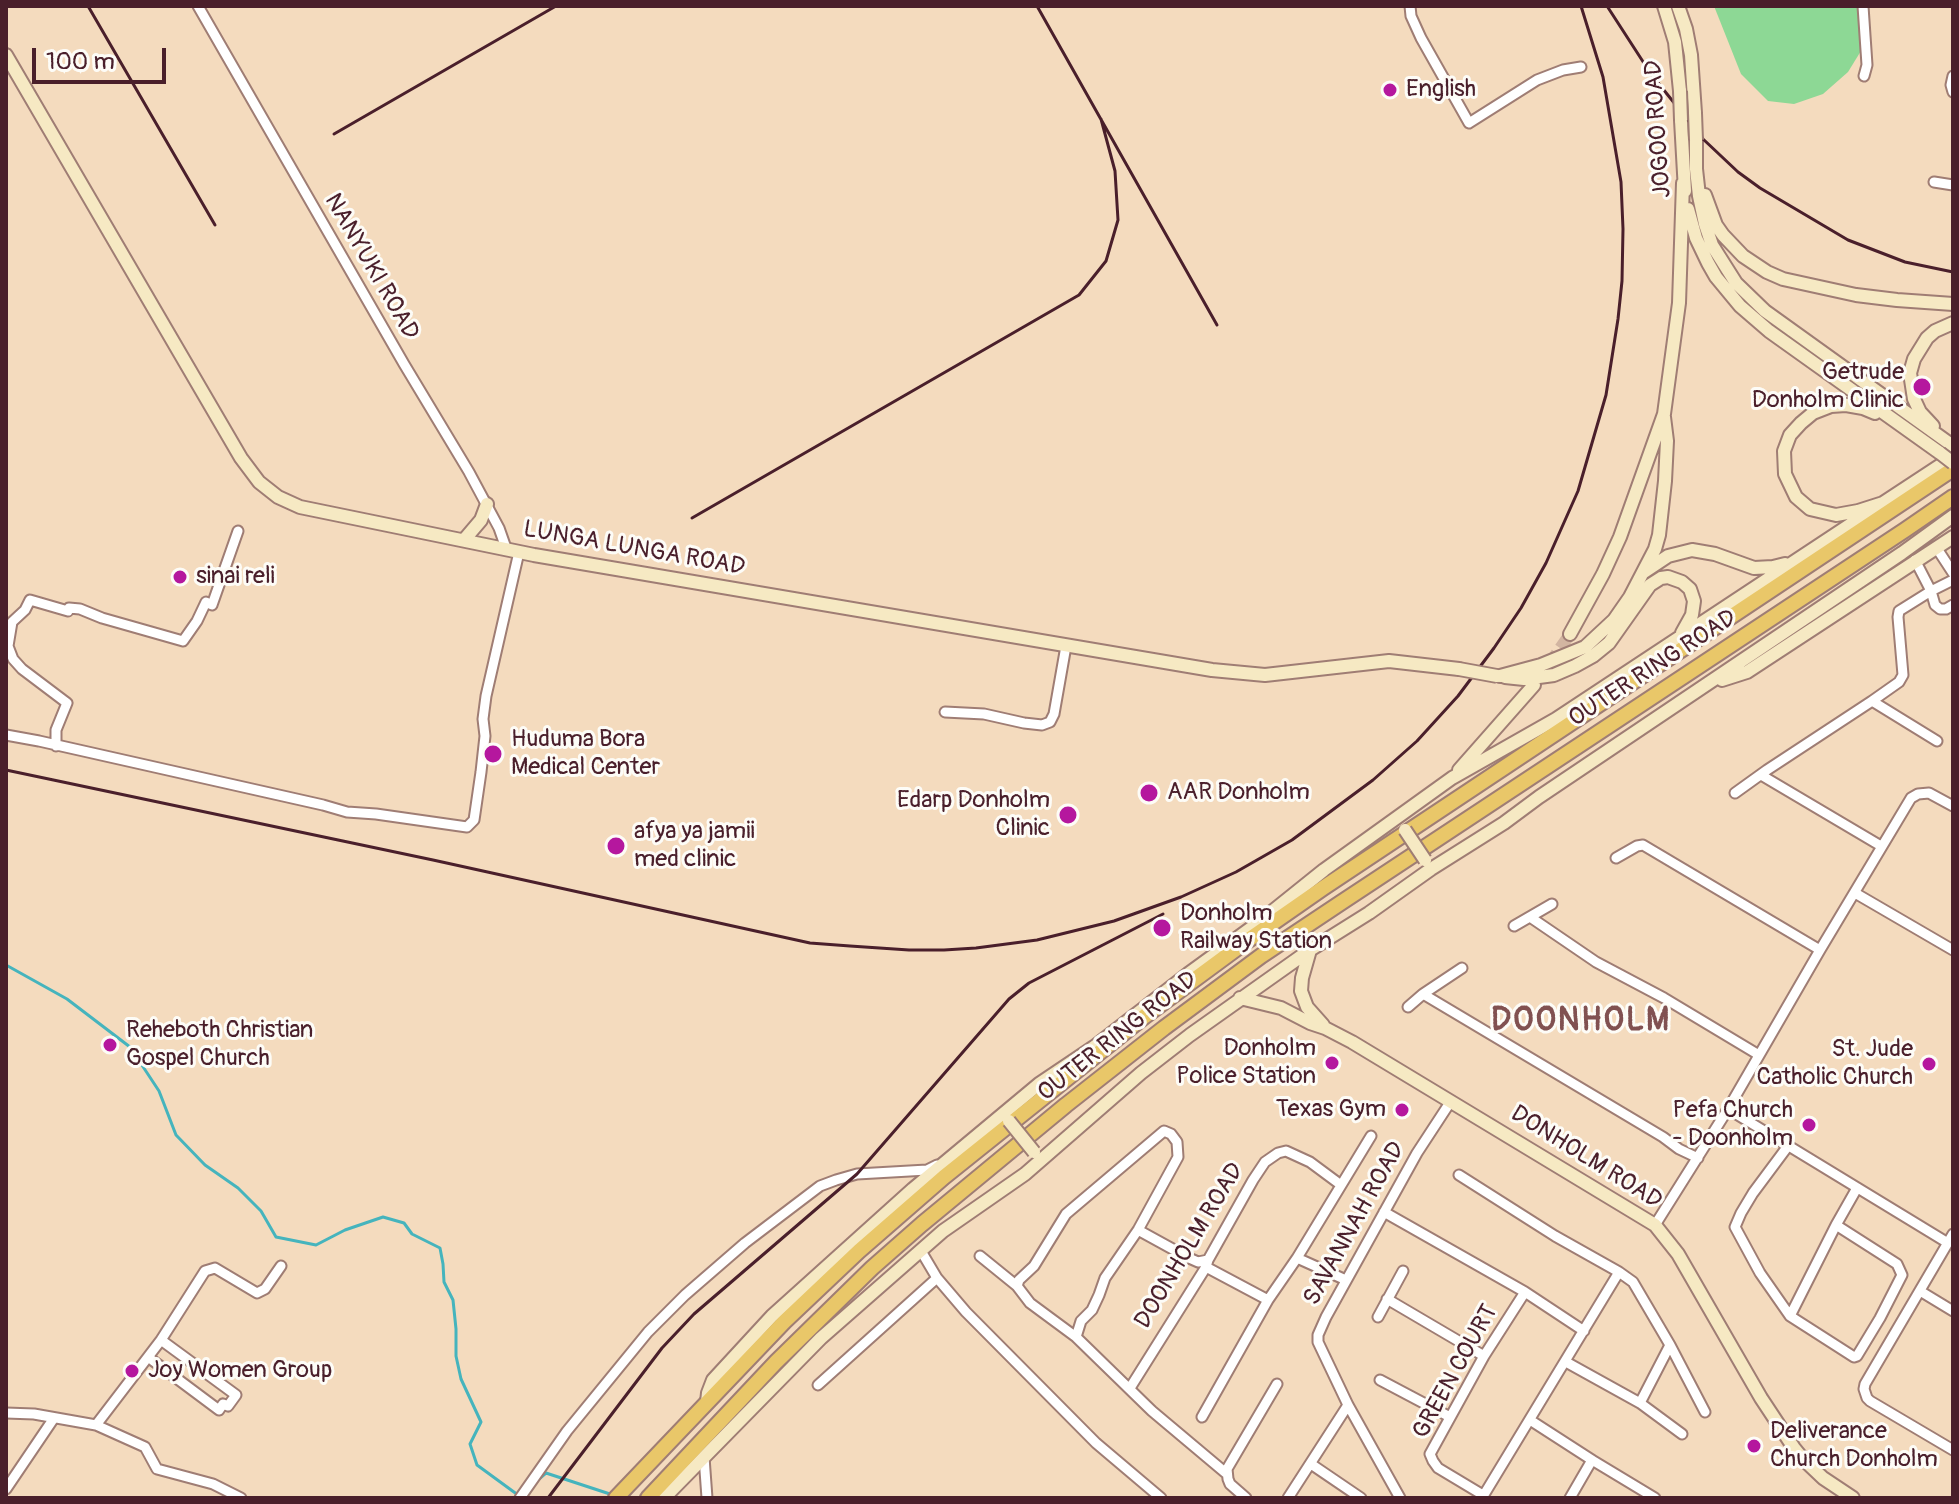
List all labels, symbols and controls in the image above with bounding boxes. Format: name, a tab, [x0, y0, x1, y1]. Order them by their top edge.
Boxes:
scale bar	[36, 32, 170, 82]
text: 100 m	[46, 47, 115, 76]
street label: JOGOO ROAD	[1640, 59, 1678, 199]
place label: English	[1406, 76, 1476, 104]
marker: English	[1381, 81, 1399, 99]
street label: NANYUKI ROAD	[318, 189, 424, 345]
place label: Getrude Donholm Clinic	[1752, 359, 1904, 415]
marker: Getrude Donholm Clinic	[1911, 376, 1933, 398]
street label: LUNGA LUNGA ROAD	[521, 515, 747, 583]
place label: sinai reli	[196, 563, 275, 591]
marker: sinai reli	[171, 568, 189, 586]
street label: OUTER RING ROAD	[1564, 604, 1742, 734]
place label: Huduma Bora Medical Center	[511, 726, 660, 782]
marker: Huduma Bora Medical Center	[482, 743, 504, 765]
place label: AAR Donholm	[1167, 779, 1310, 807]
marker: AAR Donholm	[1138, 782, 1160, 804]
place label: Edarp Donholm Clinic	[897, 787, 1050, 843]
marker: Edarp Donholm Clinic	[1057, 804, 1079, 826]
place label: afya ya jamii med clinic	[634, 818, 755, 874]
marker: afya ya jamii med clinic	[605, 835, 627, 857]
place label: Donholm Railway Station	[1180, 900, 1332, 956]
marker: Donholm Railway Station	[1151, 917, 1173, 939]
street label: OUTER RING ROAD	[1033, 966, 1203, 1108]
district label: DOONHOLM	[1491, 1003, 1671, 1041]
place label: Reheboth Christian Gospel Church	[126, 1017, 313, 1073]
place label: Donholm Police Station	[1176, 1035, 1316, 1091]
marker: Reheboth Christian Gospel Church	[101, 1036, 119, 1054]
place label: St. Jude Catholic Church	[1756, 1036, 1913, 1092]
marker: Donholm Police Station	[1323, 1054, 1341, 1072]
marker: St. Jude Catholic Church	[1920, 1055, 1938, 1073]
place label: Texas Gym	[1276, 1096, 1386, 1124]
place label: Pefa Church - Doonholm	[1672, 1097, 1793, 1153]
street label: DONHOLM ROAD	[1505, 1100, 1667, 1216]
marker: Texas Gym	[1393, 1101, 1411, 1119]
marker: Pefa Church - Doonholm	[1800, 1116, 1818, 1134]
street label: SAVANNAH ROAD	[1298, 1137, 1412, 1311]
street label: DOONHOLM ROAD	[1129, 1158, 1251, 1334]
street label: GREEN COURT	[1407, 1300, 1505, 1444]
place label: Joy Women Group	[148, 1357, 332, 1385]
marker: Joy Women Group	[123, 1362, 141, 1380]
place label: Deliverance Church Donholm	[1770, 1418, 1938, 1474]
marker: Deliverance Church Donholm	[1745, 1437, 1763, 1455]

